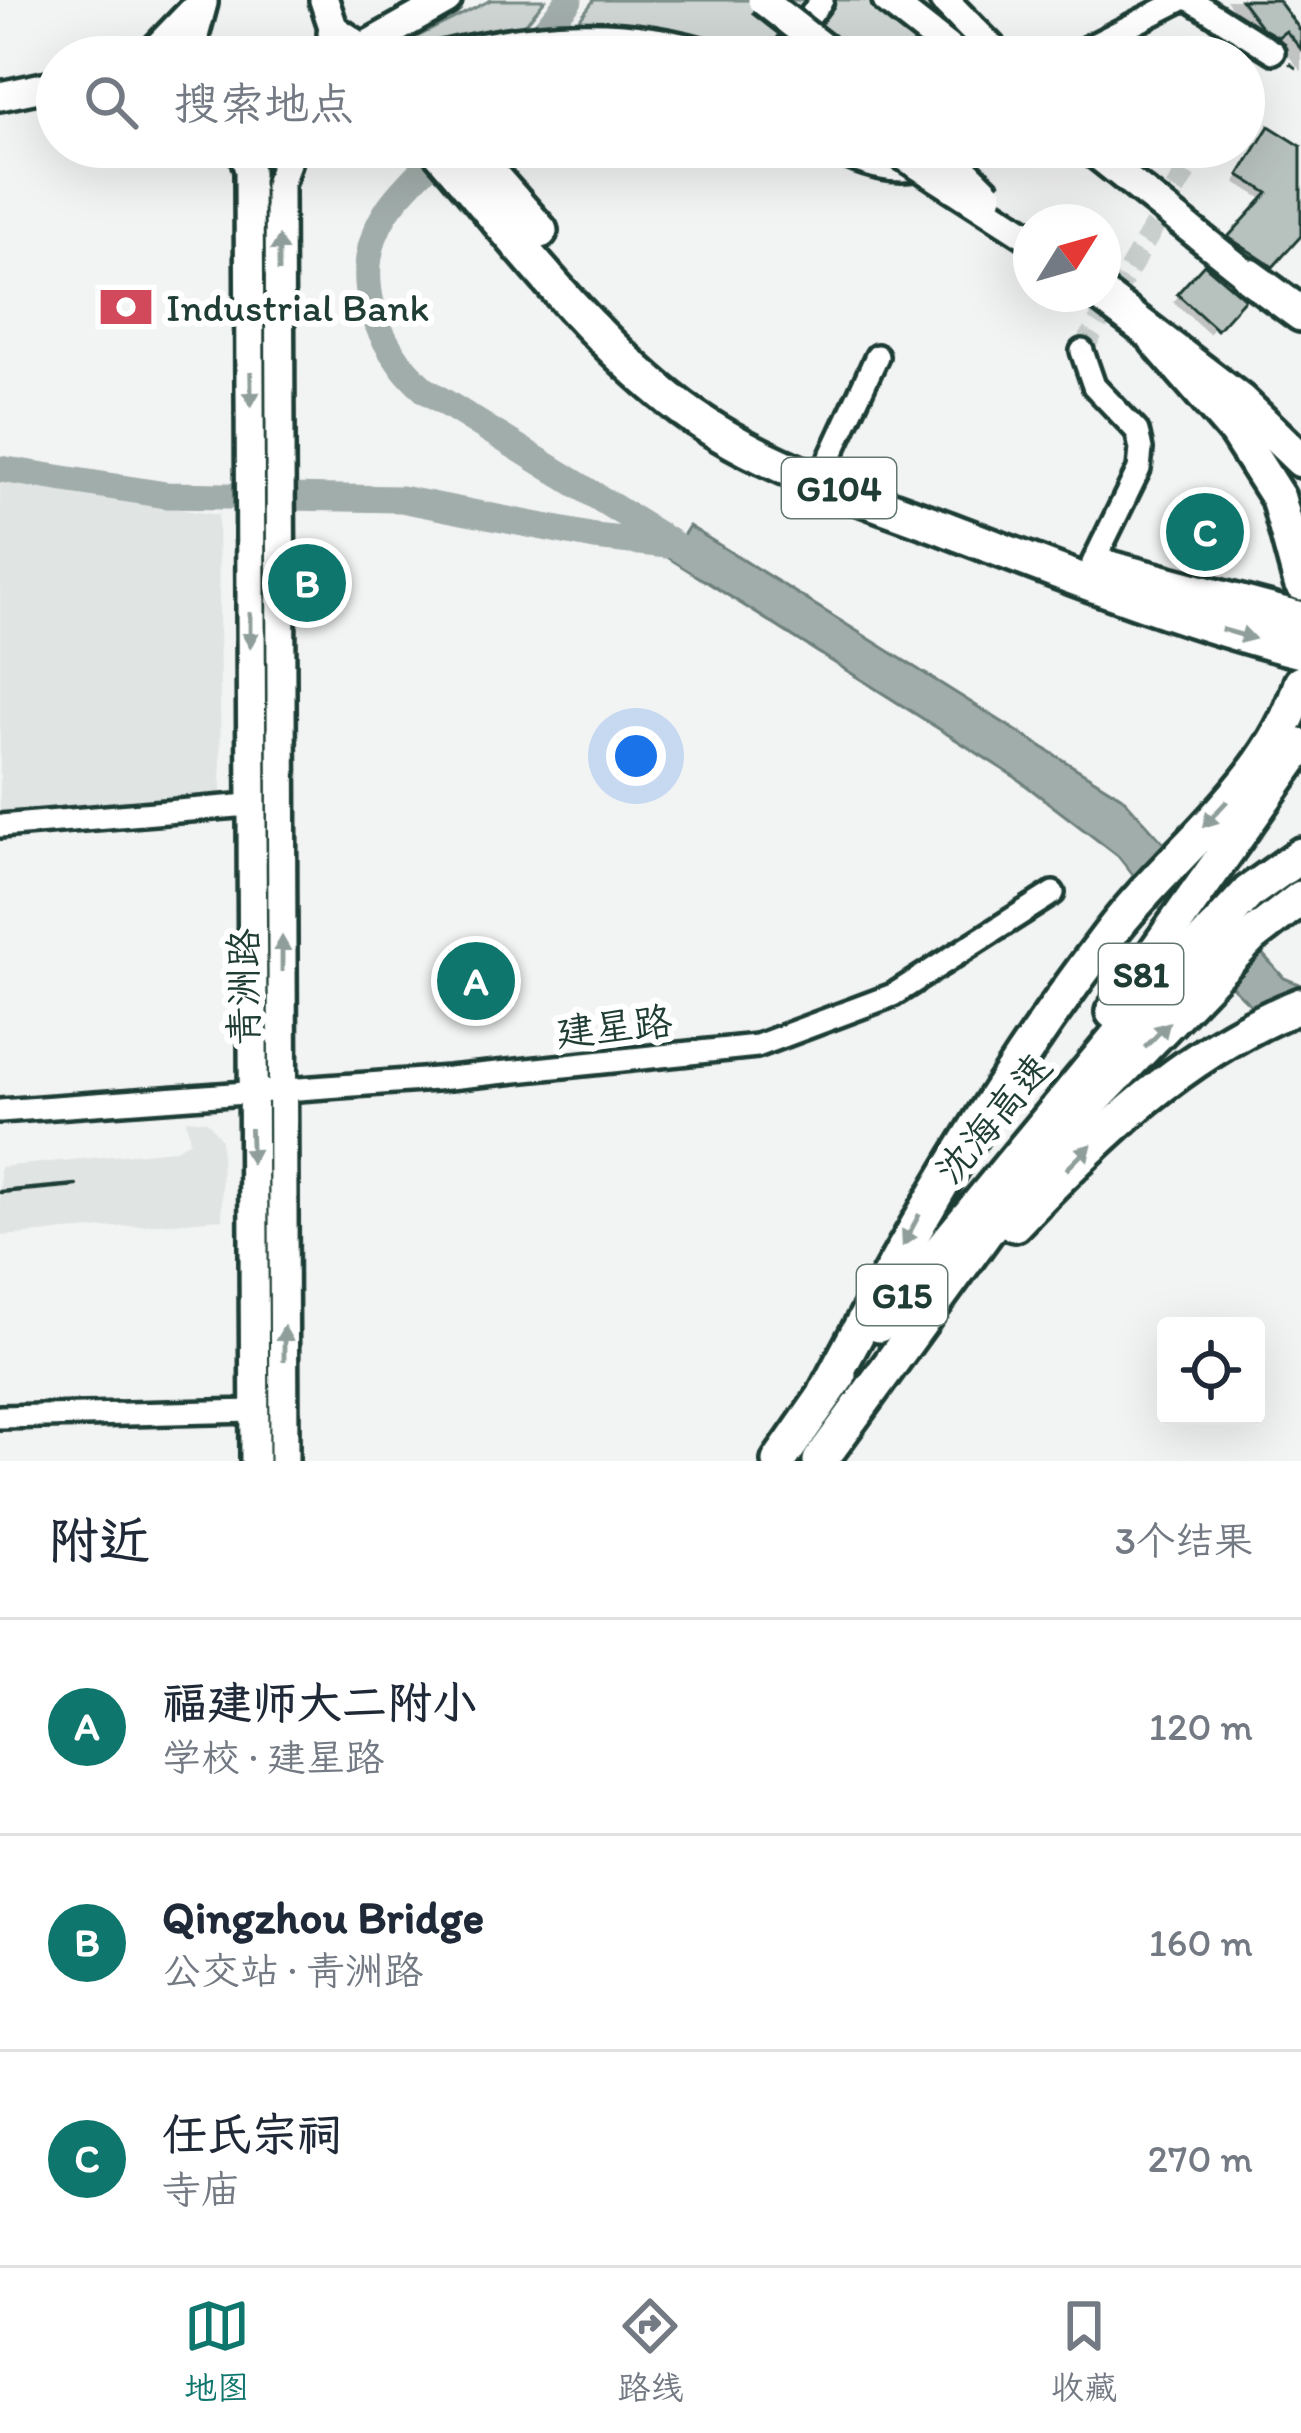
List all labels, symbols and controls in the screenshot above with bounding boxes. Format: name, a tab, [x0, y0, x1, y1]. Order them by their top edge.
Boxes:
search box	[36, 36, 1265, 168]
icon: search	[78, 69, 144, 135]
text: 搜索地点	[174, 76, 354, 130]
north arrow	[1013, 204, 1121, 312]
one-way arrow	[269, 234, 289, 272]
bank icon: Industrial Bank	[97, 278, 155, 336]
place label: Industrial Bank	[166, 284, 429, 331]
one-way arrow	[241, 371, 260, 409]
road number: G104	[782, 458, 896, 518]
pin: C	[1166, 487, 1244, 577]
pin: B	[268, 538, 346, 628]
one-way arrow	[240, 612, 260, 650]
one-way arrow	[1220, 626, 1257, 644]
your location	[606, 726, 666, 786]
one-way arrow	[1202, 800, 1229, 829]
street label: 青洲路	[220, 928, 267, 1046]
one-way arrow	[272, 934, 292, 972]
pin: A	[437, 936, 515, 1026]
road number: S81	[1099, 944, 1183, 1004]
street label: 建星路	[553, 997, 675, 1056]
one-way arrow	[1142, 1021, 1170, 1050]
street label: 沈海高速	[925, 1043, 1062, 1193]
one-way arrow	[242, 1128, 261, 1166]
one-way arrow	[1064, 1143, 1093, 1171]
one-way arrow	[902, 1213, 922, 1248]
road number: G15	[857, 1265, 947, 1325]
map controls	[1157, 1317, 1265, 1425]
button: locate	[1157, 1317, 1265, 1425]
one-way arrow	[274, 1324, 294, 1362]
text: 附近	[48, 1510, 150, 1571]
text: 3个结果	[1115, 1517, 1253, 1564]
text: 福建师大二附小	[162, 1675, 477, 1729]
text: A	[75, 1703, 99, 1750]
text: 120 m	[1149, 1703, 1253, 1750]
text: 学校 · 建星路	[162, 1734, 384, 1781]
text: Qingzhou Bridge	[162, 1890, 484, 1944]
text: B	[74, 1919, 100, 1966]
text: 160 m	[1149, 1919, 1253, 1966]
text: 公交站 · 青洲路	[162, 1947, 423, 1994]
text: 任氏宗祠	[162, 2107, 342, 2161]
text: C	[74, 2135, 100, 2182]
text: 270 m	[1148, 2135, 1253, 2182]
text: 寺庙	[162, 2166, 240, 2213]
tab: 地图	[184, 2293, 250, 2408]
tab: 路线	[617, 2293, 683, 2408]
tab: 收藏	[1051, 2293, 1117, 2408]

